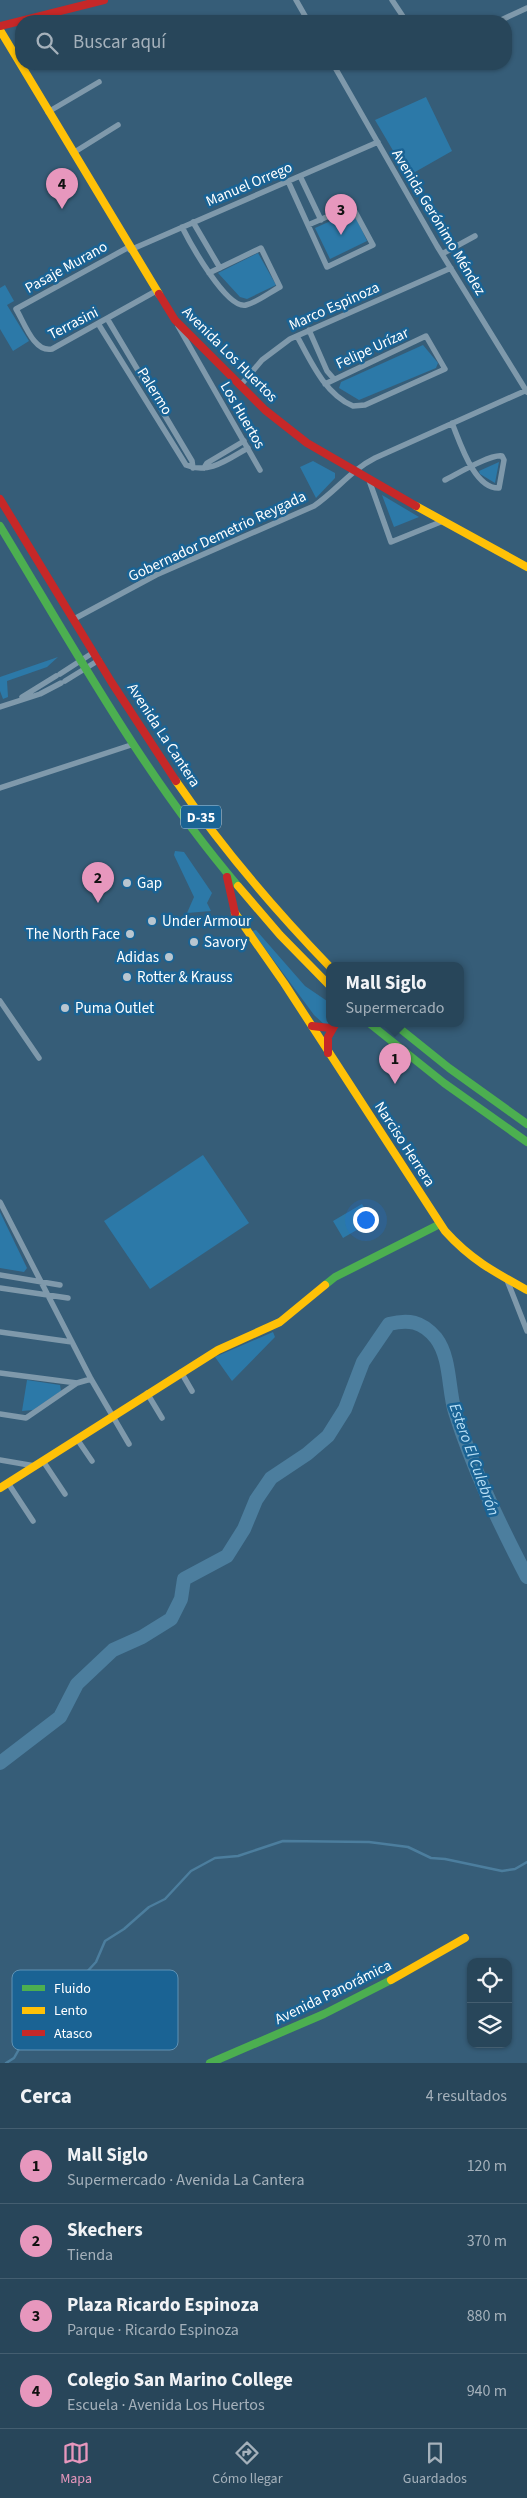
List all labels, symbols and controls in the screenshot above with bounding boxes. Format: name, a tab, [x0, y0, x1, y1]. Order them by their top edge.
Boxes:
search box	[15, 15, 512, 70]
icon: search	[33, 29, 61, 57]
text: Buscar aquí	[73, 29, 166, 56]
street label: Avenida Gerónimo Méndez	[387, 145, 491, 299]
street label: Manuel Orrego	[203, 157, 296, 212]
pin: 4	[46, 168, 78, 209]
pin: 3	[325, 194, 357, 235]
street label: Pasaje Murano	[21, 236, 111, 299]
street label: Marco Espinoza	[286, 277, 383, 336]
street label: Terrasini	[44, 302, 102, 345]
street label: Avenida Los Huertos	[177, 302, 282, 407]
street label: Felipe Urízar	[332, 322, 413, 375]
street label: Palermo	[132, 363, 177, 419]
street label: Los Huertos	[215, 378, 270, 453]
street label: Gobernador Demetrio Reygada	[125, 486, 310, 587]
street label: Avenida La Cantera	[122, 679, 205, 791]
road number: D-35	[181, 806, 221, 829]
pin: 2	[82, 862, 114, 903]
place label: Gap	[137, 873, 162, 894]
marker: Gap	[121, 877, 133, 889]
place label: Under Armour	[162, 911, 252, 932]
marker: Under Armour	[146, 915, 158, 927]
place label: The North Face	[26, 924, 120, 945]
marker: The North Face	[124, 928, 136, 940]
place label: Savory	[204, 932, 247, 953]
marker: Savory	[188, 936, 200, 948]
place label: Adidas	[117, 947, 159, 968]
marker: Adidas	[163, 951, 175, 963]
popup	[326, 962, 464, 1027]
place label: Rotter & Krauss	[137, 967, 233, 988]
text: Mall Siglo	[346, 970, 427, 997]
marker: Rotter & Krauss	[121, 971, 133, 983]
text: Supermercado	[346, 997, 444, 1019]
place label: Puma Outlet	[75, 998, 154, 1019]
marker: Puma Outlet	[59, 1002, 71, 1014]
pin: 1	[379, 1043, 411, 1084]
street label: Narciso Herrera	[369, 1098, 440, 1191]
your location	[353, 1207, 379, 1233]
water label: Estero El Culebrón	[444, 1400, 505, 1519]
street label: Avenida Panorámica	[271, 1955, 395, 2030]
map controls	[467, 1958, 512, 2048]
button: locate	[467, 1958, 512, 2003]
legend	[12, 1970, 178, 2050]
text: Fluido	[54, 1979, 91, 1999]
text: Lento	[54, 2001, 87, 2021]
button: layers	[467, 2003, 512, 2048]
text: Atasco	[54, 2024, 92, 2044]
text: Cerca	[20, 2081, 72, 2111]
text: 4 resultados	[426, 2085, 507, 2107]
text: Mall Siglo	[67, 2142, 148, 2169]
text: 1	[32, 2155, 40, 2177]
text: 120 m	[467, 2155, 507, 2177]
text: Supermercado · Avenida La Cantera	[67, 2169, 304, 2191]
text: Skechers	[67, 2217, 143, 2244]
text: 2	[32, 2230, 40, 2252]
text: 370 m	[467, 2230, 507, 2252]
text: Tienda	[67, 2244, 113, 2266]
text: Plaza Ricardo Espinoza	[67, 2292, 259, 2319]
text: 3	[32, 2305, 40, 2327]
text: 880 m	[467, 2305, 507, 2327]
text: Parque · Ricardo Espinoza	[67, 2319, 239, 2341]
text: Colegio San Marino College	[67, 2367, 293, 2394]
text: 4	[32, 2380, 40, 2402]
text: 940 m	[467, 2380, 507, 2402]
text: Escuela · Avenida Los Huertos	[67, 2394, 265, 2416]
tab: Mapa	[60, 2439, 92, 2489]
tab: Cómo llegar	[212, 2439, 283, 2489]
tab: Guardados	[403, 2439, 467, 2489]

